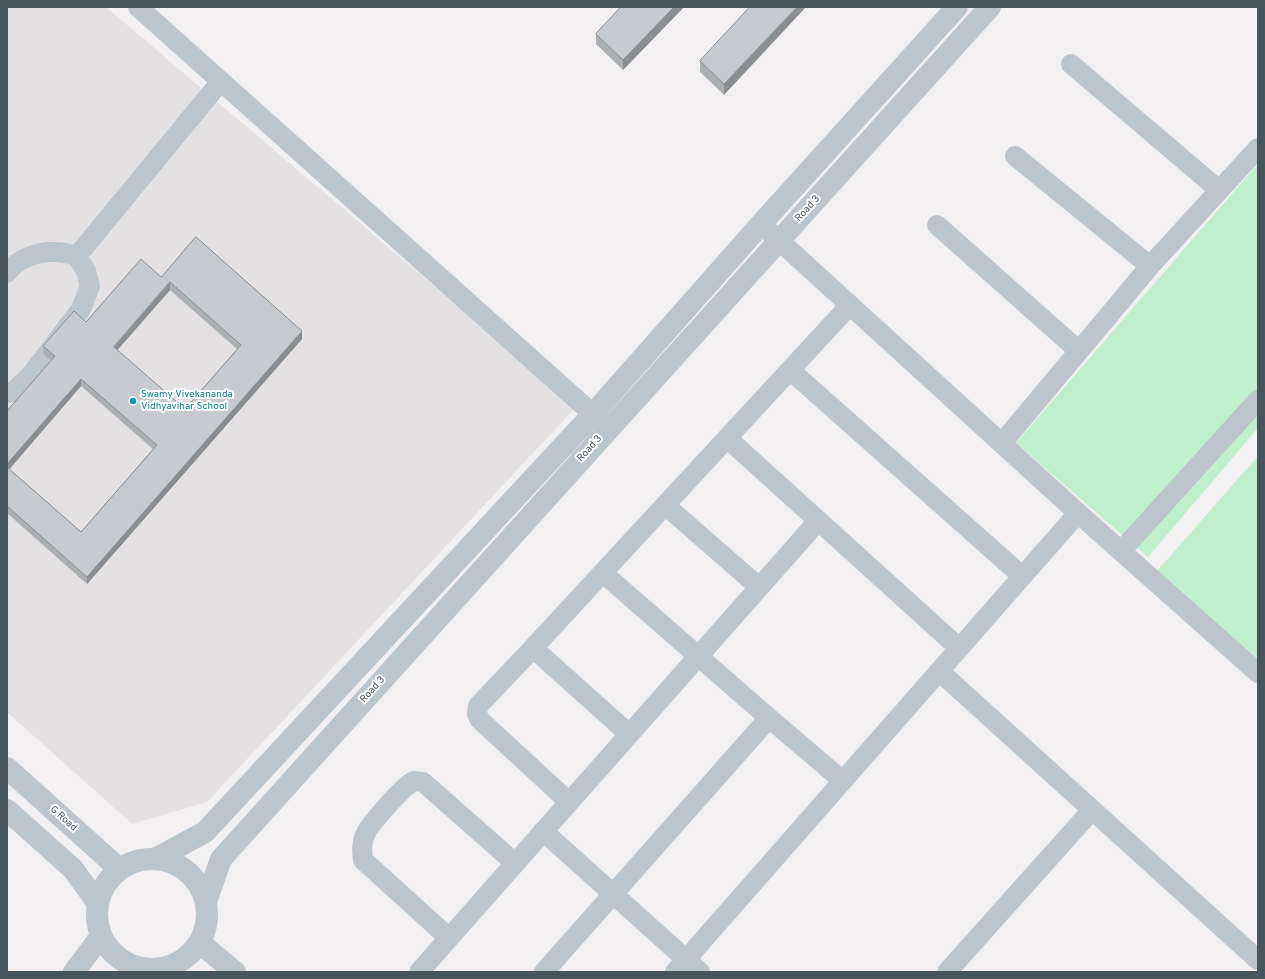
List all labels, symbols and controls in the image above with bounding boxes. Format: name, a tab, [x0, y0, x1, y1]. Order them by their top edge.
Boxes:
street label: Road 3	[793, 193, 823, 225]
place label: Swamy Vivekananda Vidhyavihar School	[141, 389, 233, 412]
marker: Swamy Vivekananda Vidhyavihar School	[128, 396, 138, 406]
street label: Road 3	[575, 433, 605, 465]
street label: Road 3	[358, 674, 388, 706]
street label: G Road	[47, 804, 79, 834]

